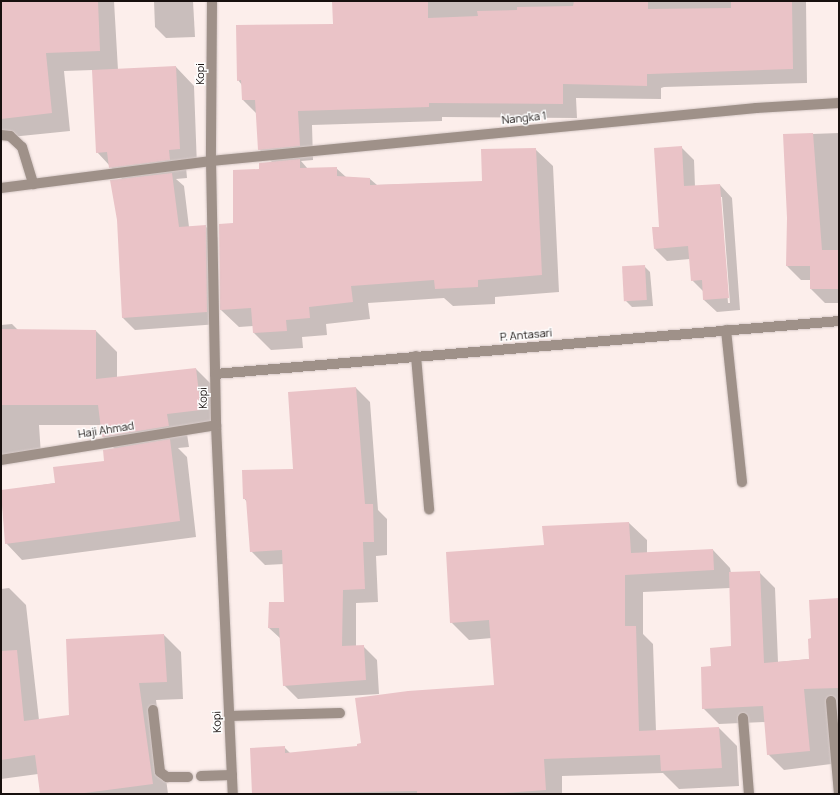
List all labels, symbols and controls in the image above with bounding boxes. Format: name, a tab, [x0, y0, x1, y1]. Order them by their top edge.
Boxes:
street label: Kopi	[193, 63, 207, 85]
street label: Nangka 1	[501, 109, 547, 127]
street label: P. Antasari	[499, 326, 553, 344]
street label: Kopi	[196, 387, 210, 409]
street label: Haji Ahmad	[77, 419, 135, 441]
street label: Kopi	[210, 711, 224, 733]

